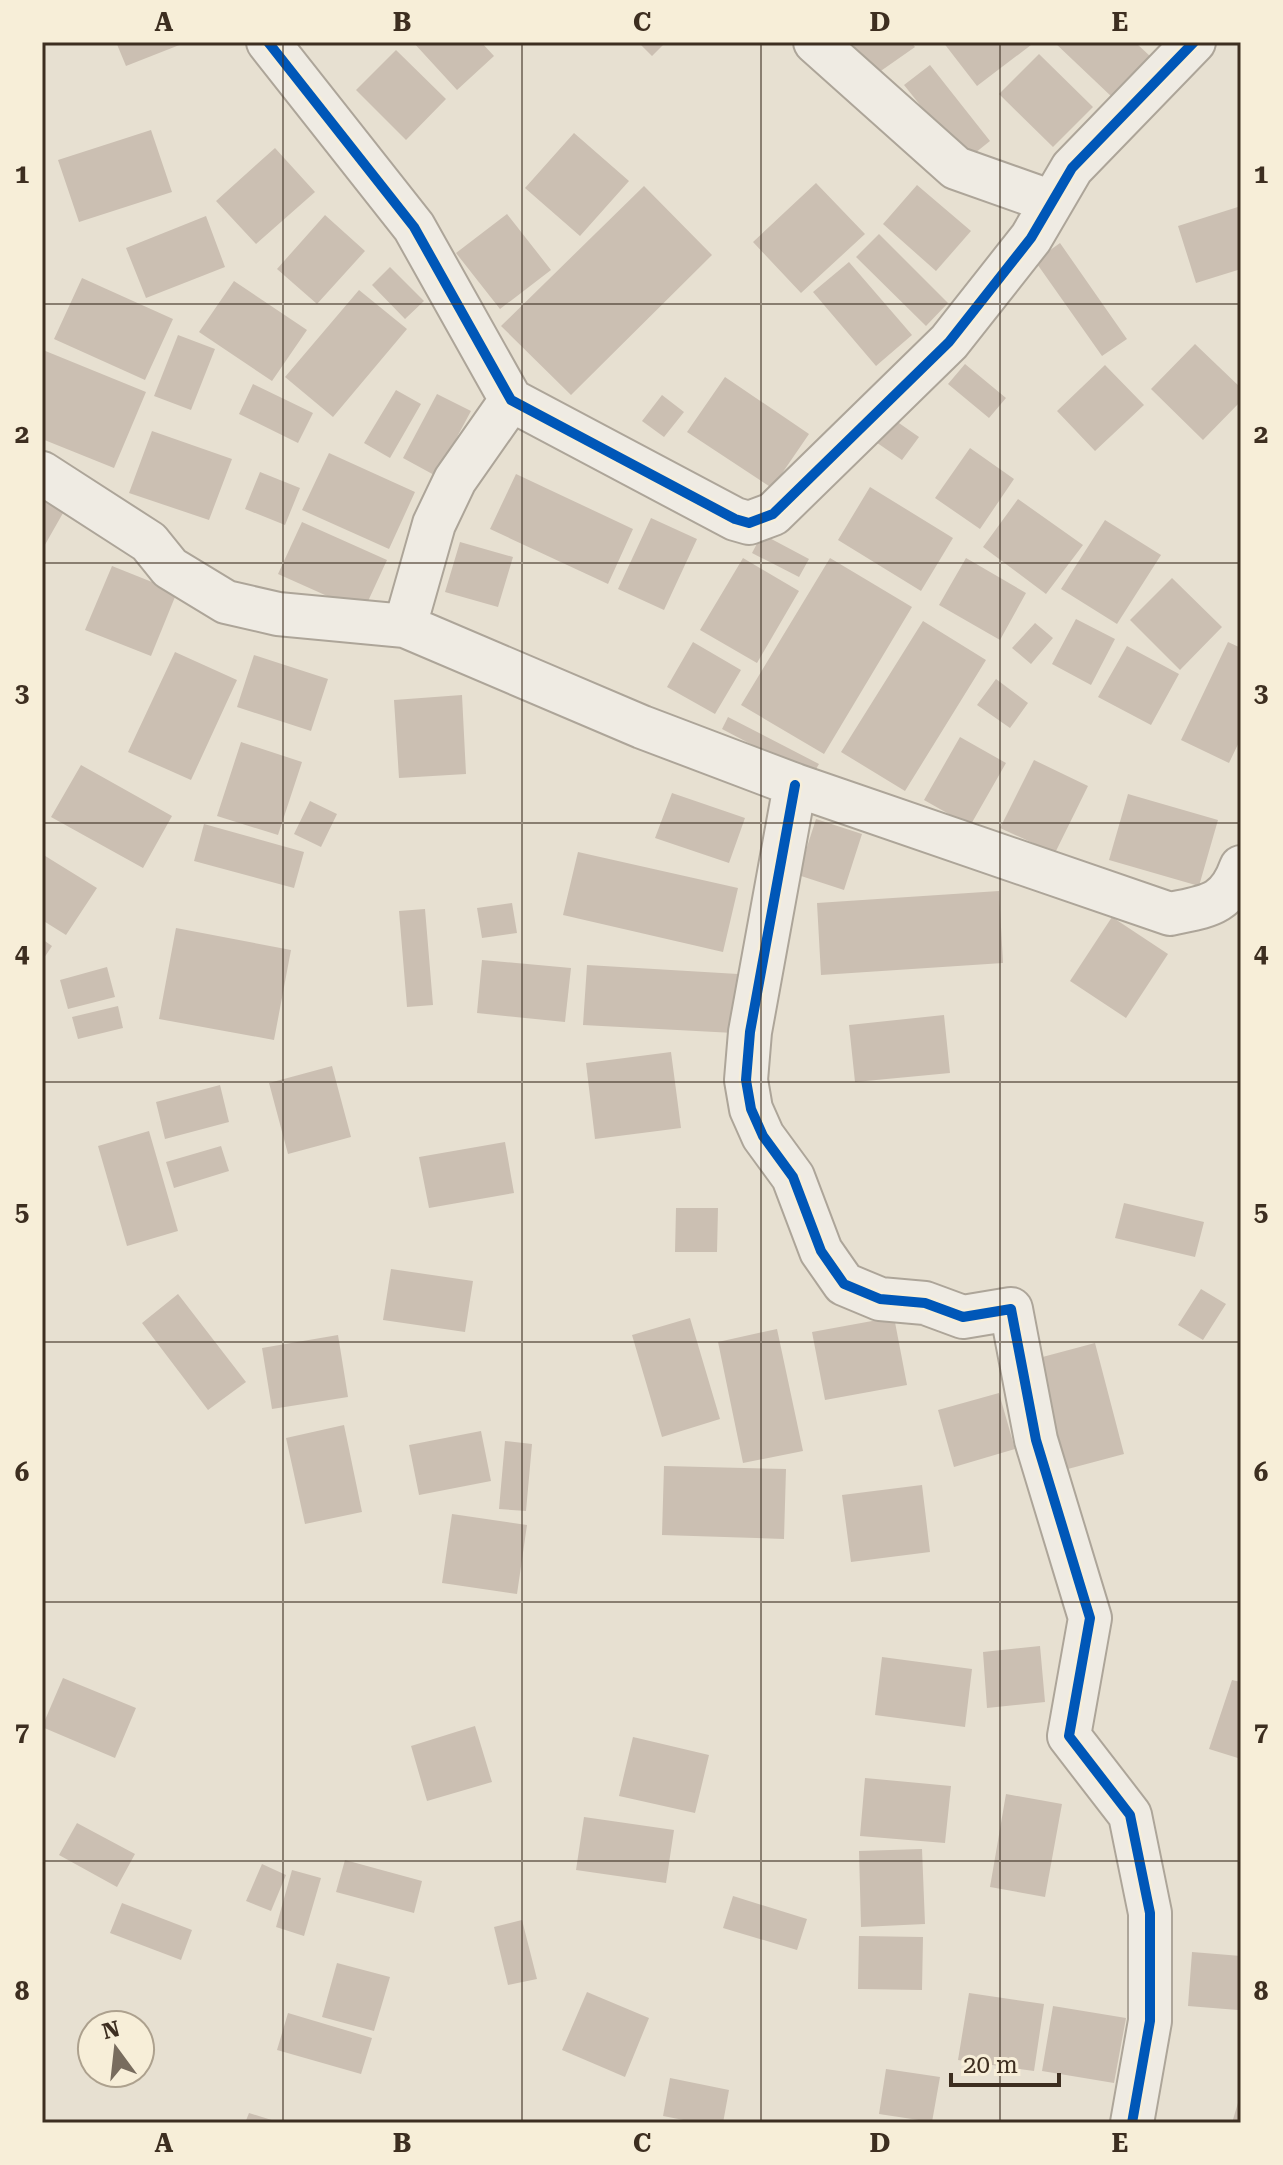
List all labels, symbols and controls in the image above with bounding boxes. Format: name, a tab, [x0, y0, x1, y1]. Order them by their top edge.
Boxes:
text: A	[155, 7, 174, 37]
text: B	[393, 7, 411, 37]
text: C	[633, 7, 651, 37]
text: D	[870, 7, 890, 37]
text: E	[1112, 7, 1128, 37]
text: 1	[15, 159, 29, 189]
text: 1	[1254, 159, 1268, 189]
text: 2	[15, 419, 29, 449]
text: 2	[1254, 419, 1268, 449]
text: 3	[15, 678, 29, 708]
text: 3	[1254, 678, 1268, 708]
text: 4	[15, 938, 30, 968]
text: 4	[1254, 938, 1269, 968]
text: 5	[15, 1197, 29, 1227]
text: 5	[1254, 1197, 1268, 1227]
text: 6	[15, 1457, 29, 1487]
text: 6	[1254, 1457, 1268, 1487]
text: 7	[15, 1717, 29, 1747]
text: 7	[1254, 1717, 1268, 1747]
text: 8	[15, 1976, 30, 2006]
text: 8	[1254, 1976, 1269, 2006]
north arrow	[76, 2009, 156, 2089]
text: N	[100, 2016, 122, 2044]
scale bar	[951, 2037, 1059, 2087]
text: 20 m	[963, 2051, 1018, 2079]
text: A	[155, 2128, 174, 2158]
text: B	[393, 2128, 411, 2158]
text: C	[633, 2128, 651, 2158]
text: D	[870, 2128, 890, 2158]
text: E	[1112, 2128, 1128, 2158]

